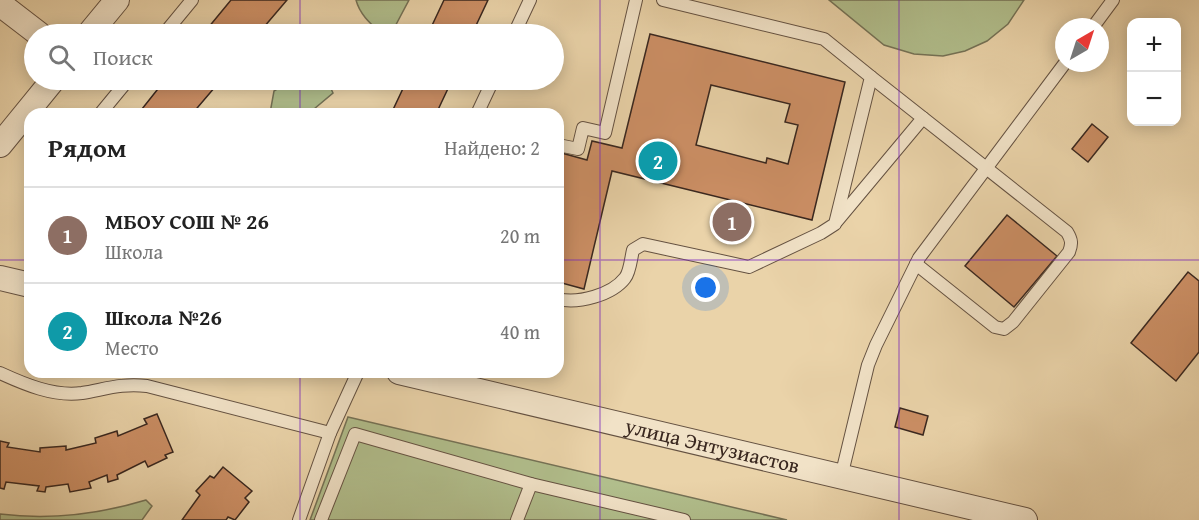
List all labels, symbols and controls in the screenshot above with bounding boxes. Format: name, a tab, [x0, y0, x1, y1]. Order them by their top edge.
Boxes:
north arrow	[1055, 18, 1109, 72]
map controls	[1127, 18, 1181, 126]
button: +	[1127, 18, 1181, 72]
search box	[24, 24, 564, 90]
icon: search	[45, 41, 78, 74]
text: Поиск	[93, 41, 153, 73]
button: −	[1127, 72, 1181, 126]
text: Рядом	[48, 128, 126, 167]
text: Найдено: 2	[444, 133, 540, 162]
pin: 2	[638, 138, 678, 184]
pin: 1	[712, 200, 752, 244]
text: МБОУ СОШ № 26	[105, 205, 269, 237]
text: 1	[62, 221, 73, 250]
text: 20 m	[500, 221, 540, 250]
text: Школа	[105, 237, 163, 266]
your location	[691, 273, 720, 302]
text: Школа №26	[105, 301, 222, 333]
text: 2	[62, 317, 73, 346]
text: 40 m	[500, 317, 540, 346]
text: Место	[105, 333, 159, 362]
street label: улица Энтузиастов	[621, 410, 803, 481]

